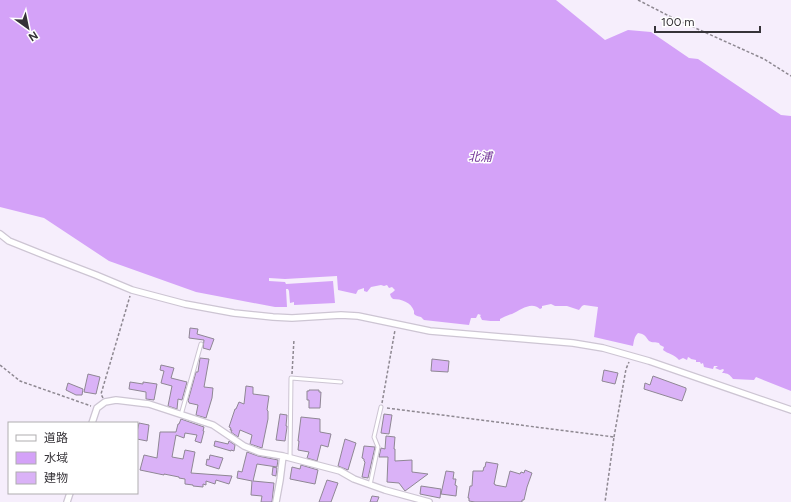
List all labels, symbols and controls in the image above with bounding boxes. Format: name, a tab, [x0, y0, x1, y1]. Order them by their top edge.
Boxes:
north arrow	[8, 8, 48, 48]
scale bar	[655, 8, 760, 34]
text: 100 m	[661, 15, 695, 29]
text: N	[26, 28, 40, 44]
water label: 北浦	[468, 150, 494, 164]
legend	[8, 422, 138, 494]
text: 道路	[44, 431, 68, 445]
text: 水域	[44, 451, 68, 465]
text: 建物	[44, 471, 68, 485]

